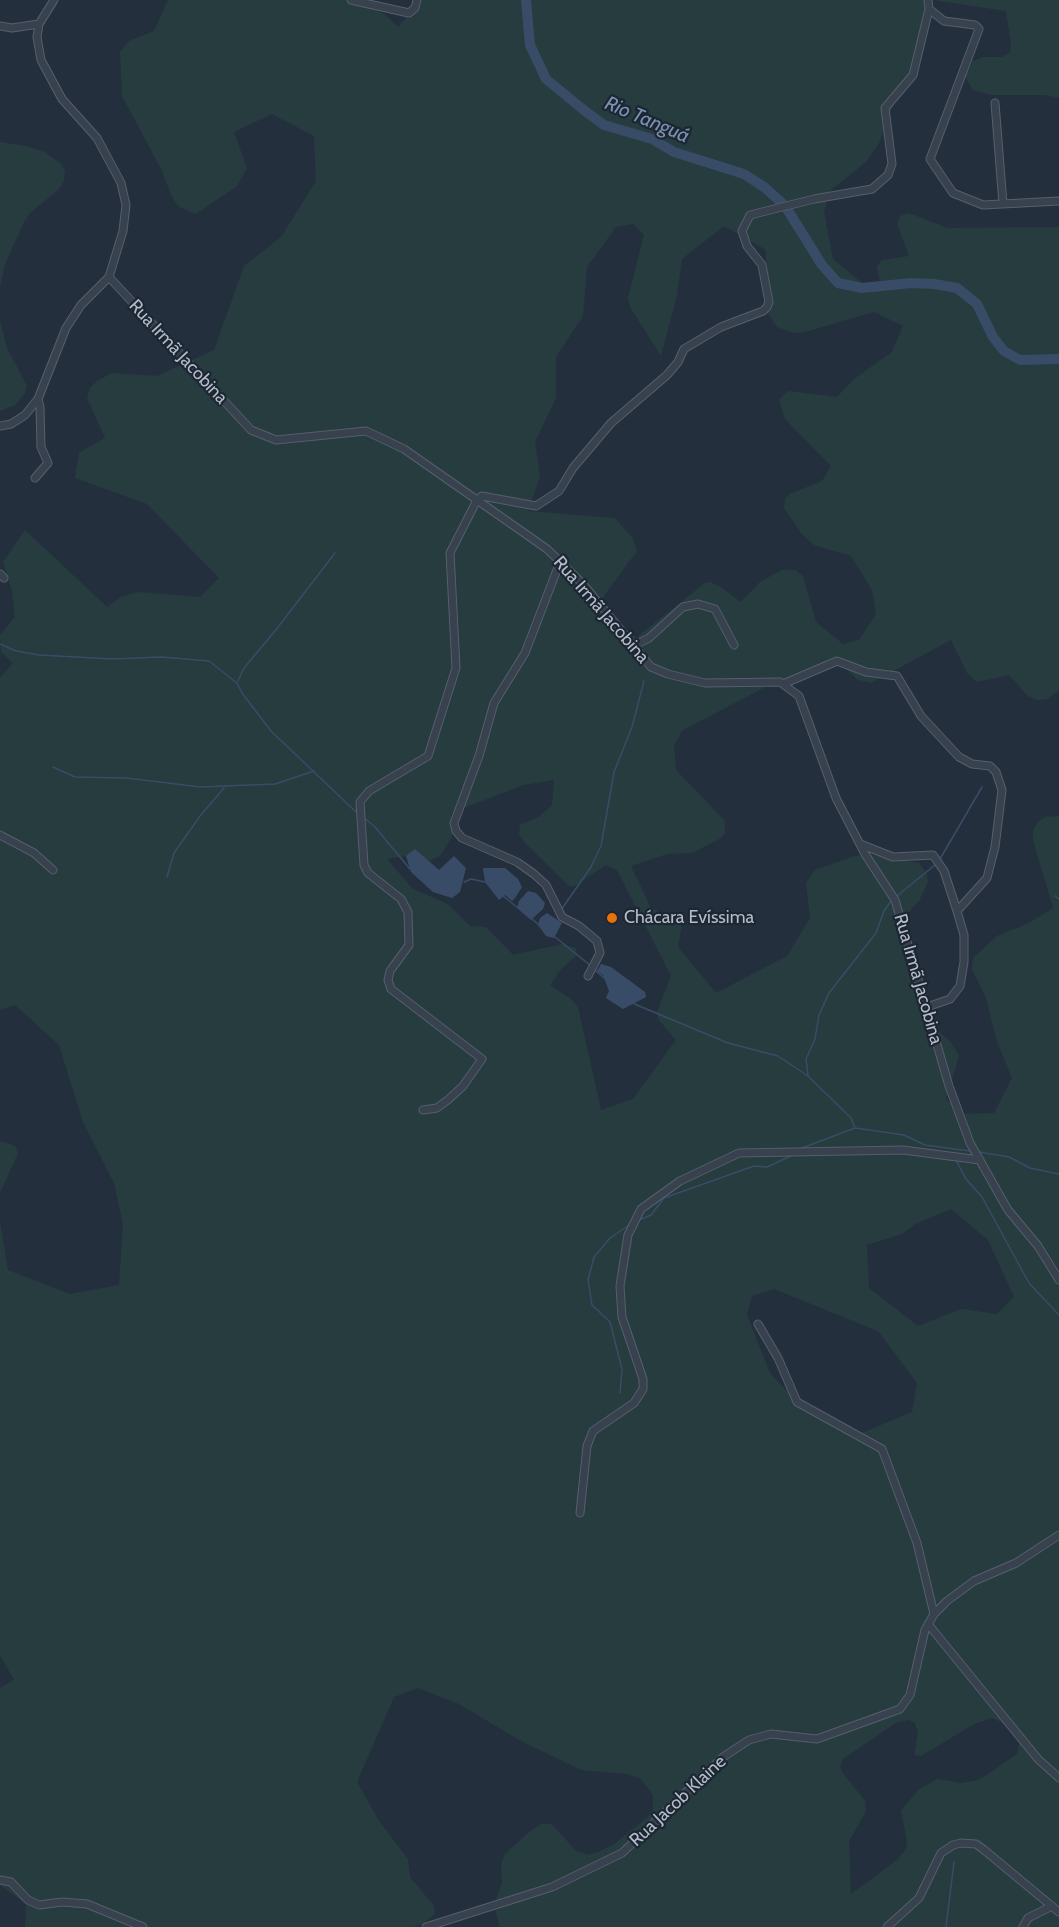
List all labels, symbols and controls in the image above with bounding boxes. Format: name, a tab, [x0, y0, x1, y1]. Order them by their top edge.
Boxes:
water label: Rio Tanguá	[601, 91, 693, 149]
street label: Rua Irmã Jacobina	[124, 295, 232, 409]
street label: Rua Irmã Jacobina	[549, 552, 653, 668]
place label: Chácara Evíssima	[624, 907, 754, 929]
marker: Chácara Evíssima	[605, 911, 619, 925]
street label: Rua Irmã Jacobina	[889, 911, 947, 1047]
street label: Rua Jacob Klaine	[625, 1751, 731, 1851]

